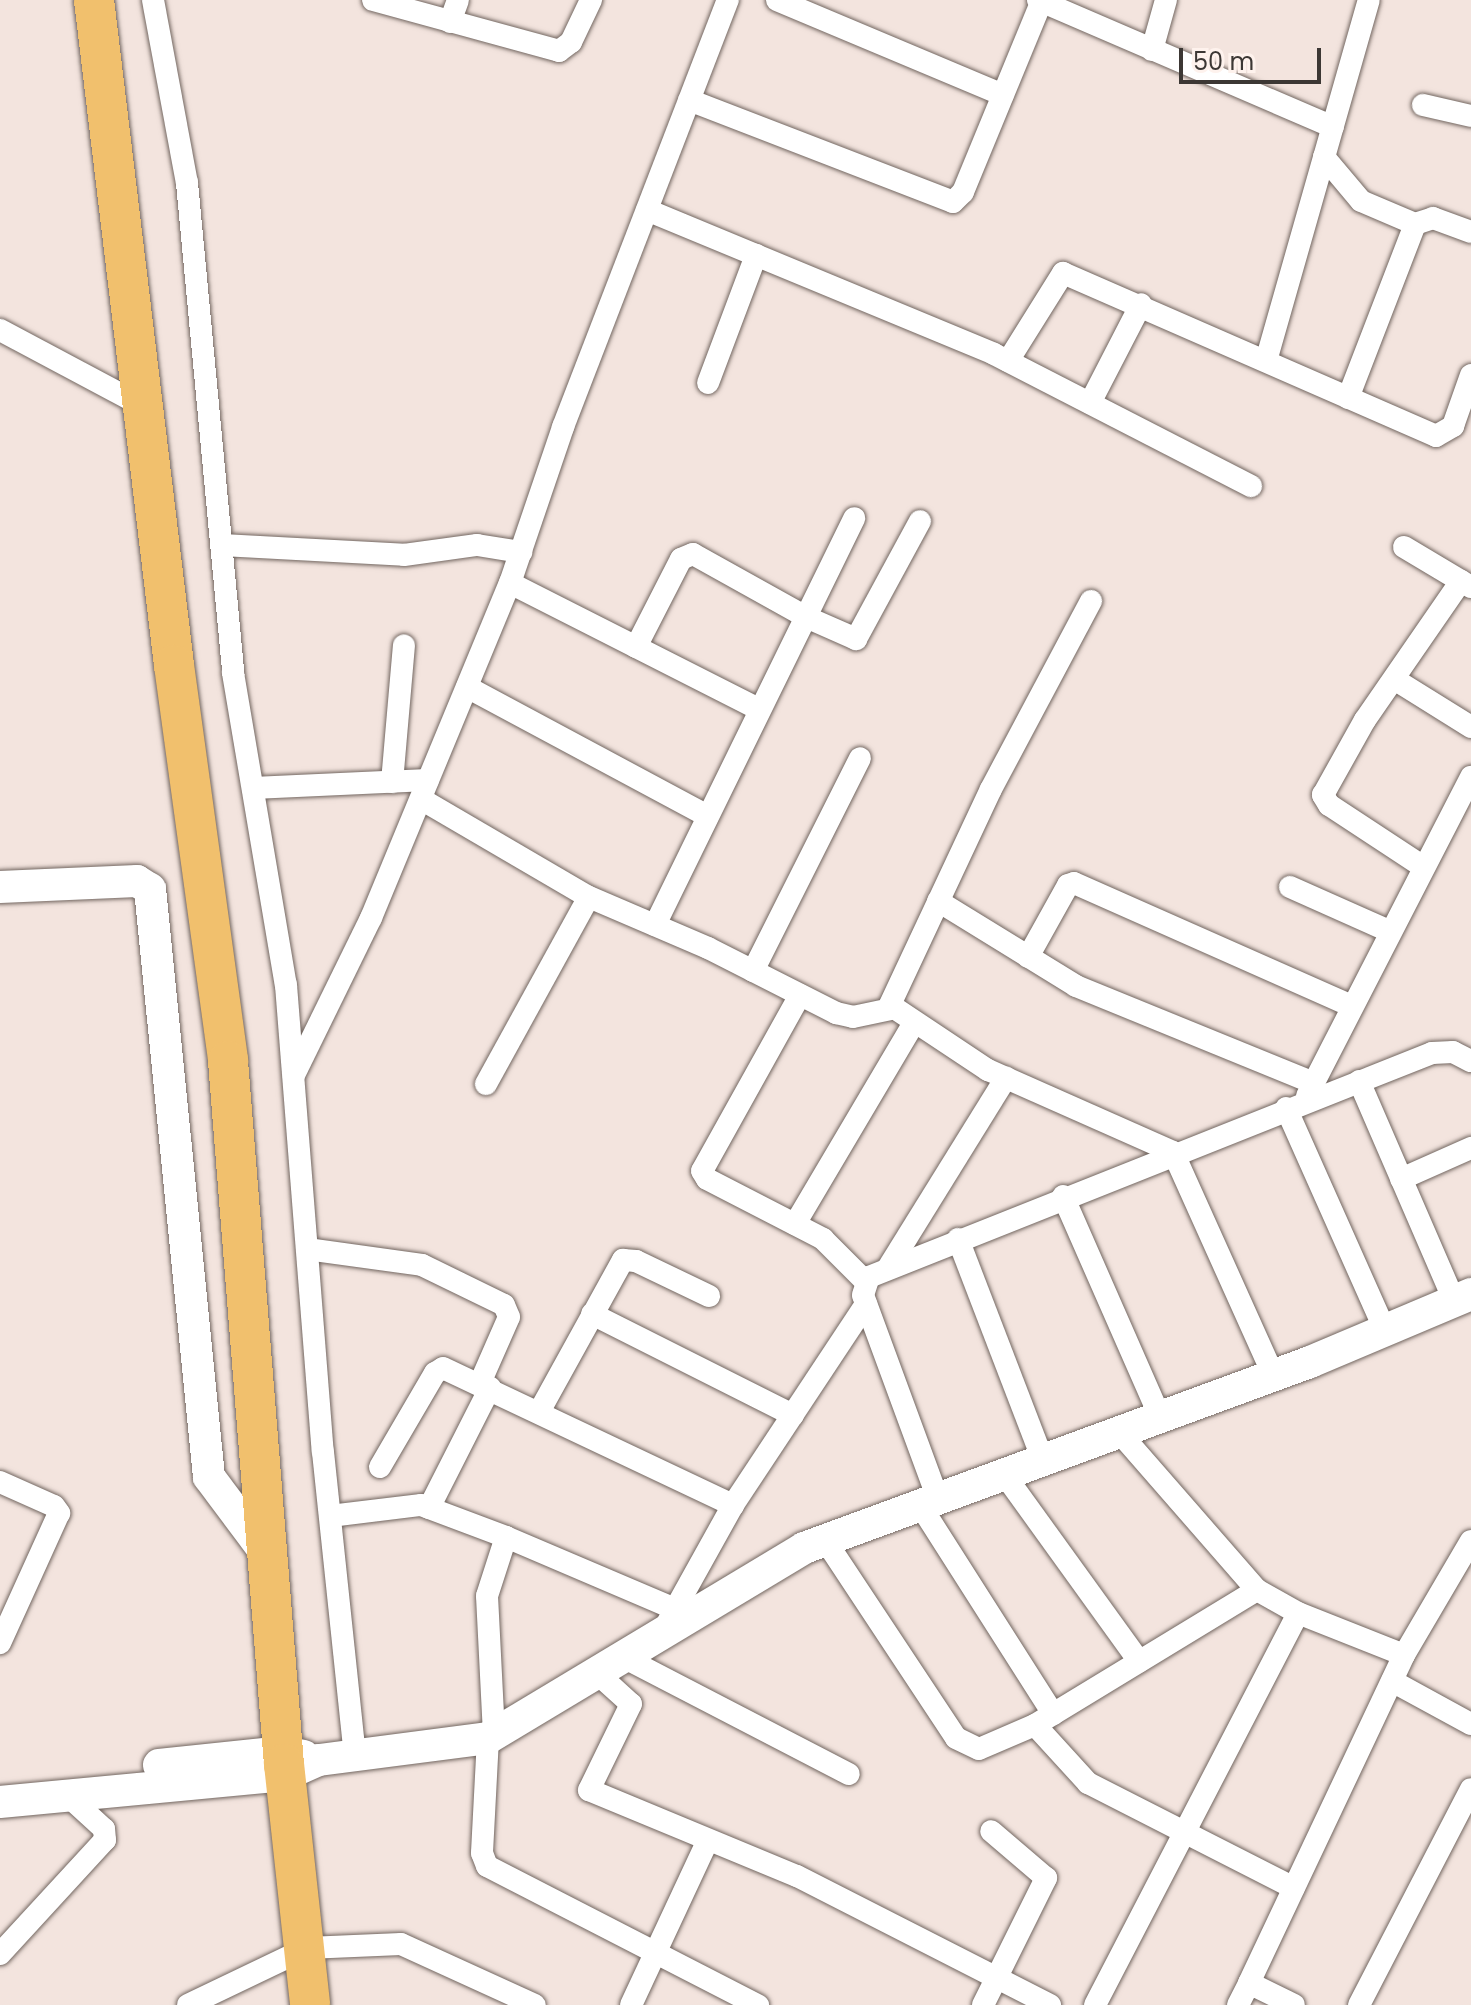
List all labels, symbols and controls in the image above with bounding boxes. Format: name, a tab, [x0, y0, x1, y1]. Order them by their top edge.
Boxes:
scale bar	[1183, 32, 1325, 82]
text: 50 m	[1193, 45, 1254, 78]

